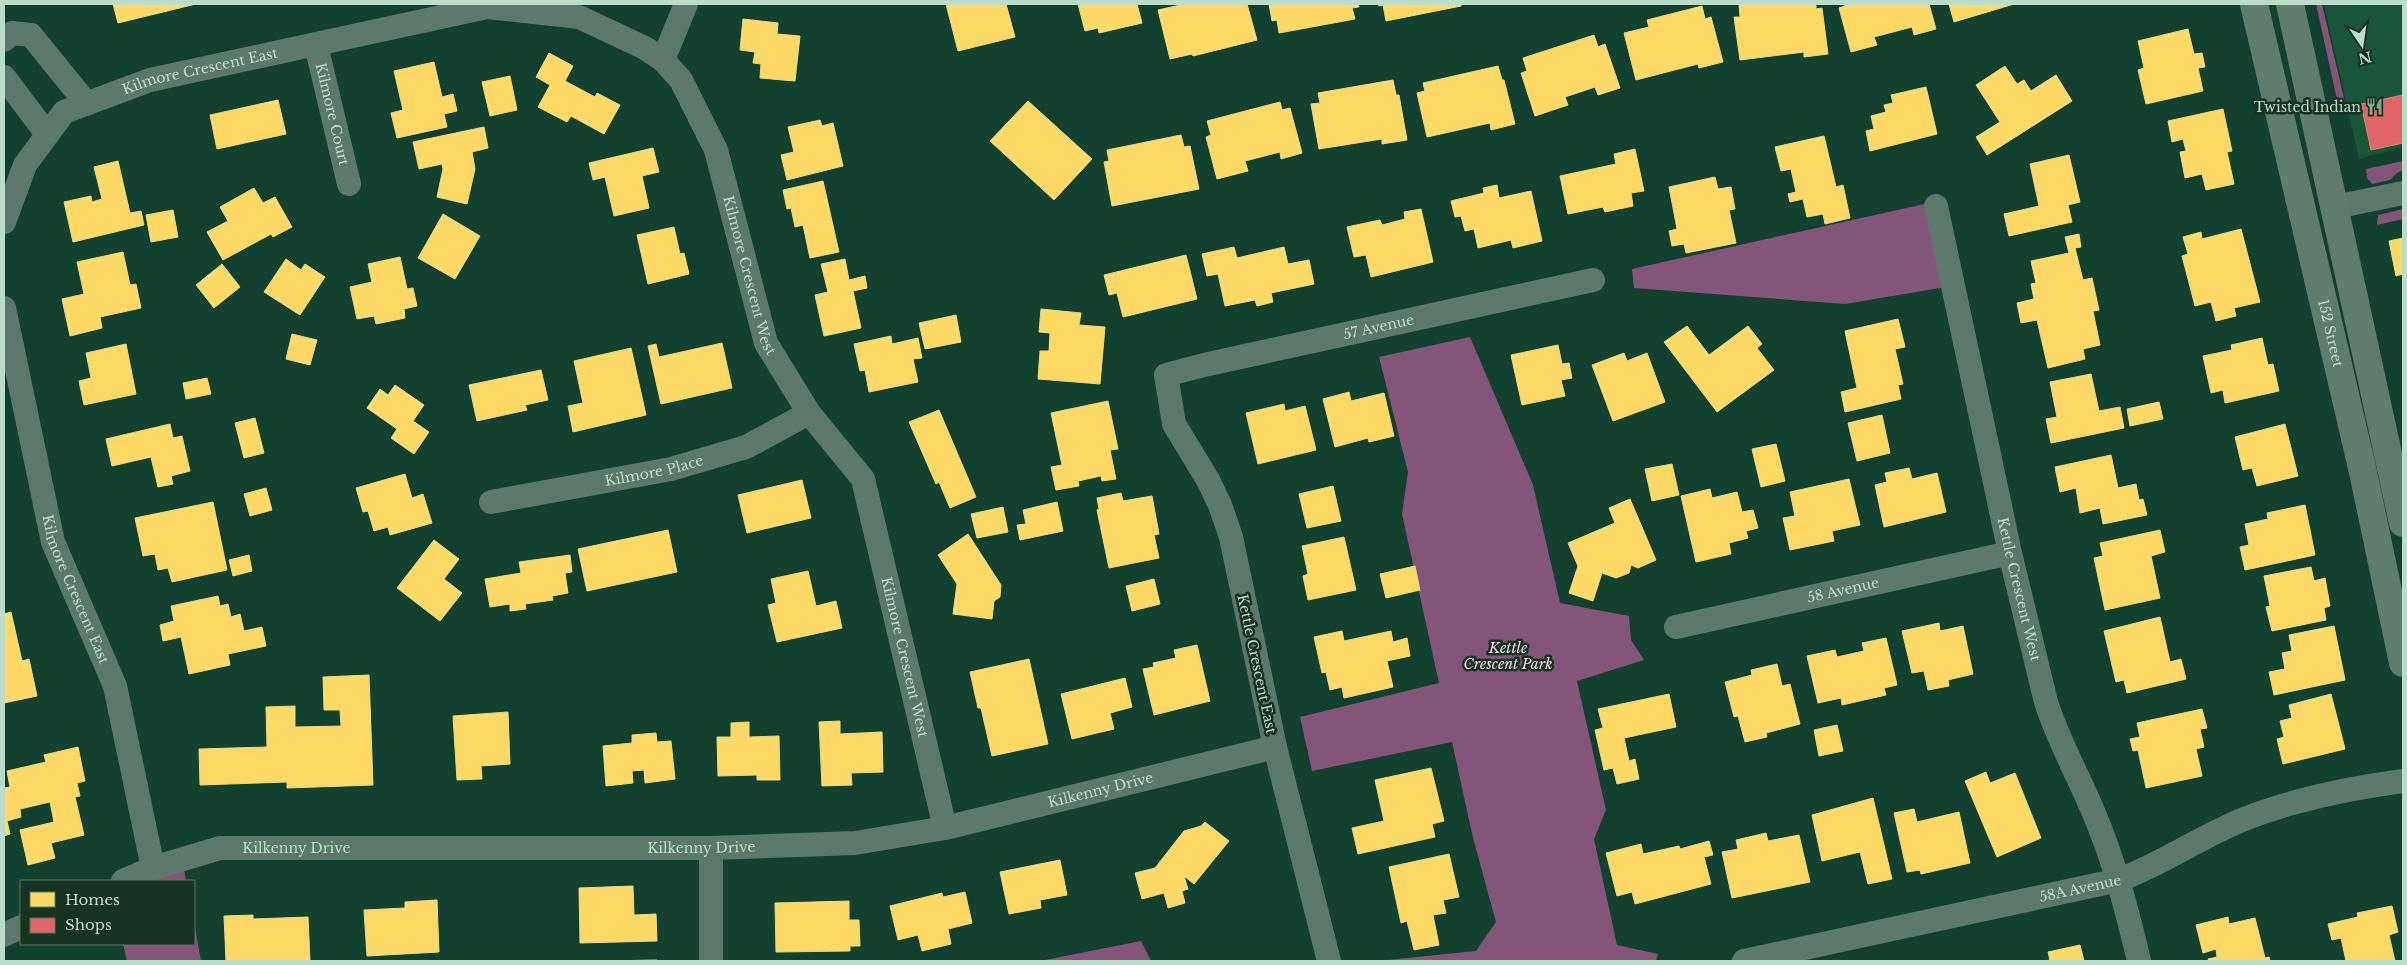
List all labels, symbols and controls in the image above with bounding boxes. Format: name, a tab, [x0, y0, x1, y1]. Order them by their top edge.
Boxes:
north arrow	[2337, 20, 2387, 70]
street label: Kilmore Crescent East	[120, 43, 280, 99]
text: N	[2356, 47, 2373, 68]
street label: Kilmore Court	[312, 61, 353, 168]
restaurant icon: Twisted Indian	[2365, 97, 2385, 117]
place label: Twisted Indian	[2254, 98, 2361, 116]
street label: Kilmore Crescent West	[719, 194, 781, 359]
street label: 152 Street	[2314, 298, 2347, 370]
street label: 57 Avenue	[1342, 310, 1416, 343]
street label: Kilmore Place	[603, 451, 705, 490]
street label: Kilmore Crescent East	[39, 513, 114, 667]
street label: Kettle Crescent West	[1994, 516, 2045, 663]
street label: 58 Avenue	[1805, 573, 1881, 607]
street label: Kilmore Crescent West	[877, 575, 933, 740]
street label: Kettle Crescent East	[1233, 593, 1281, 736]
park label: Kettle Crescent Park	[1464, 639, 1552, 673]
street label: Kilkenny Drive	[1046, 768, 1155, 811]
street label: Kilkenny Drive	[647, 837, 756, 857]
street label: Kilkenny Drive	[242, 839, 350, 857]
street label: 58A Avenue	[2038, 871, 2123, 906]
legend	[20, 880, 195, 945]
text: Homes	[65, 890, 120, 909]
text: Shops	[65, 915, 112, 934]

